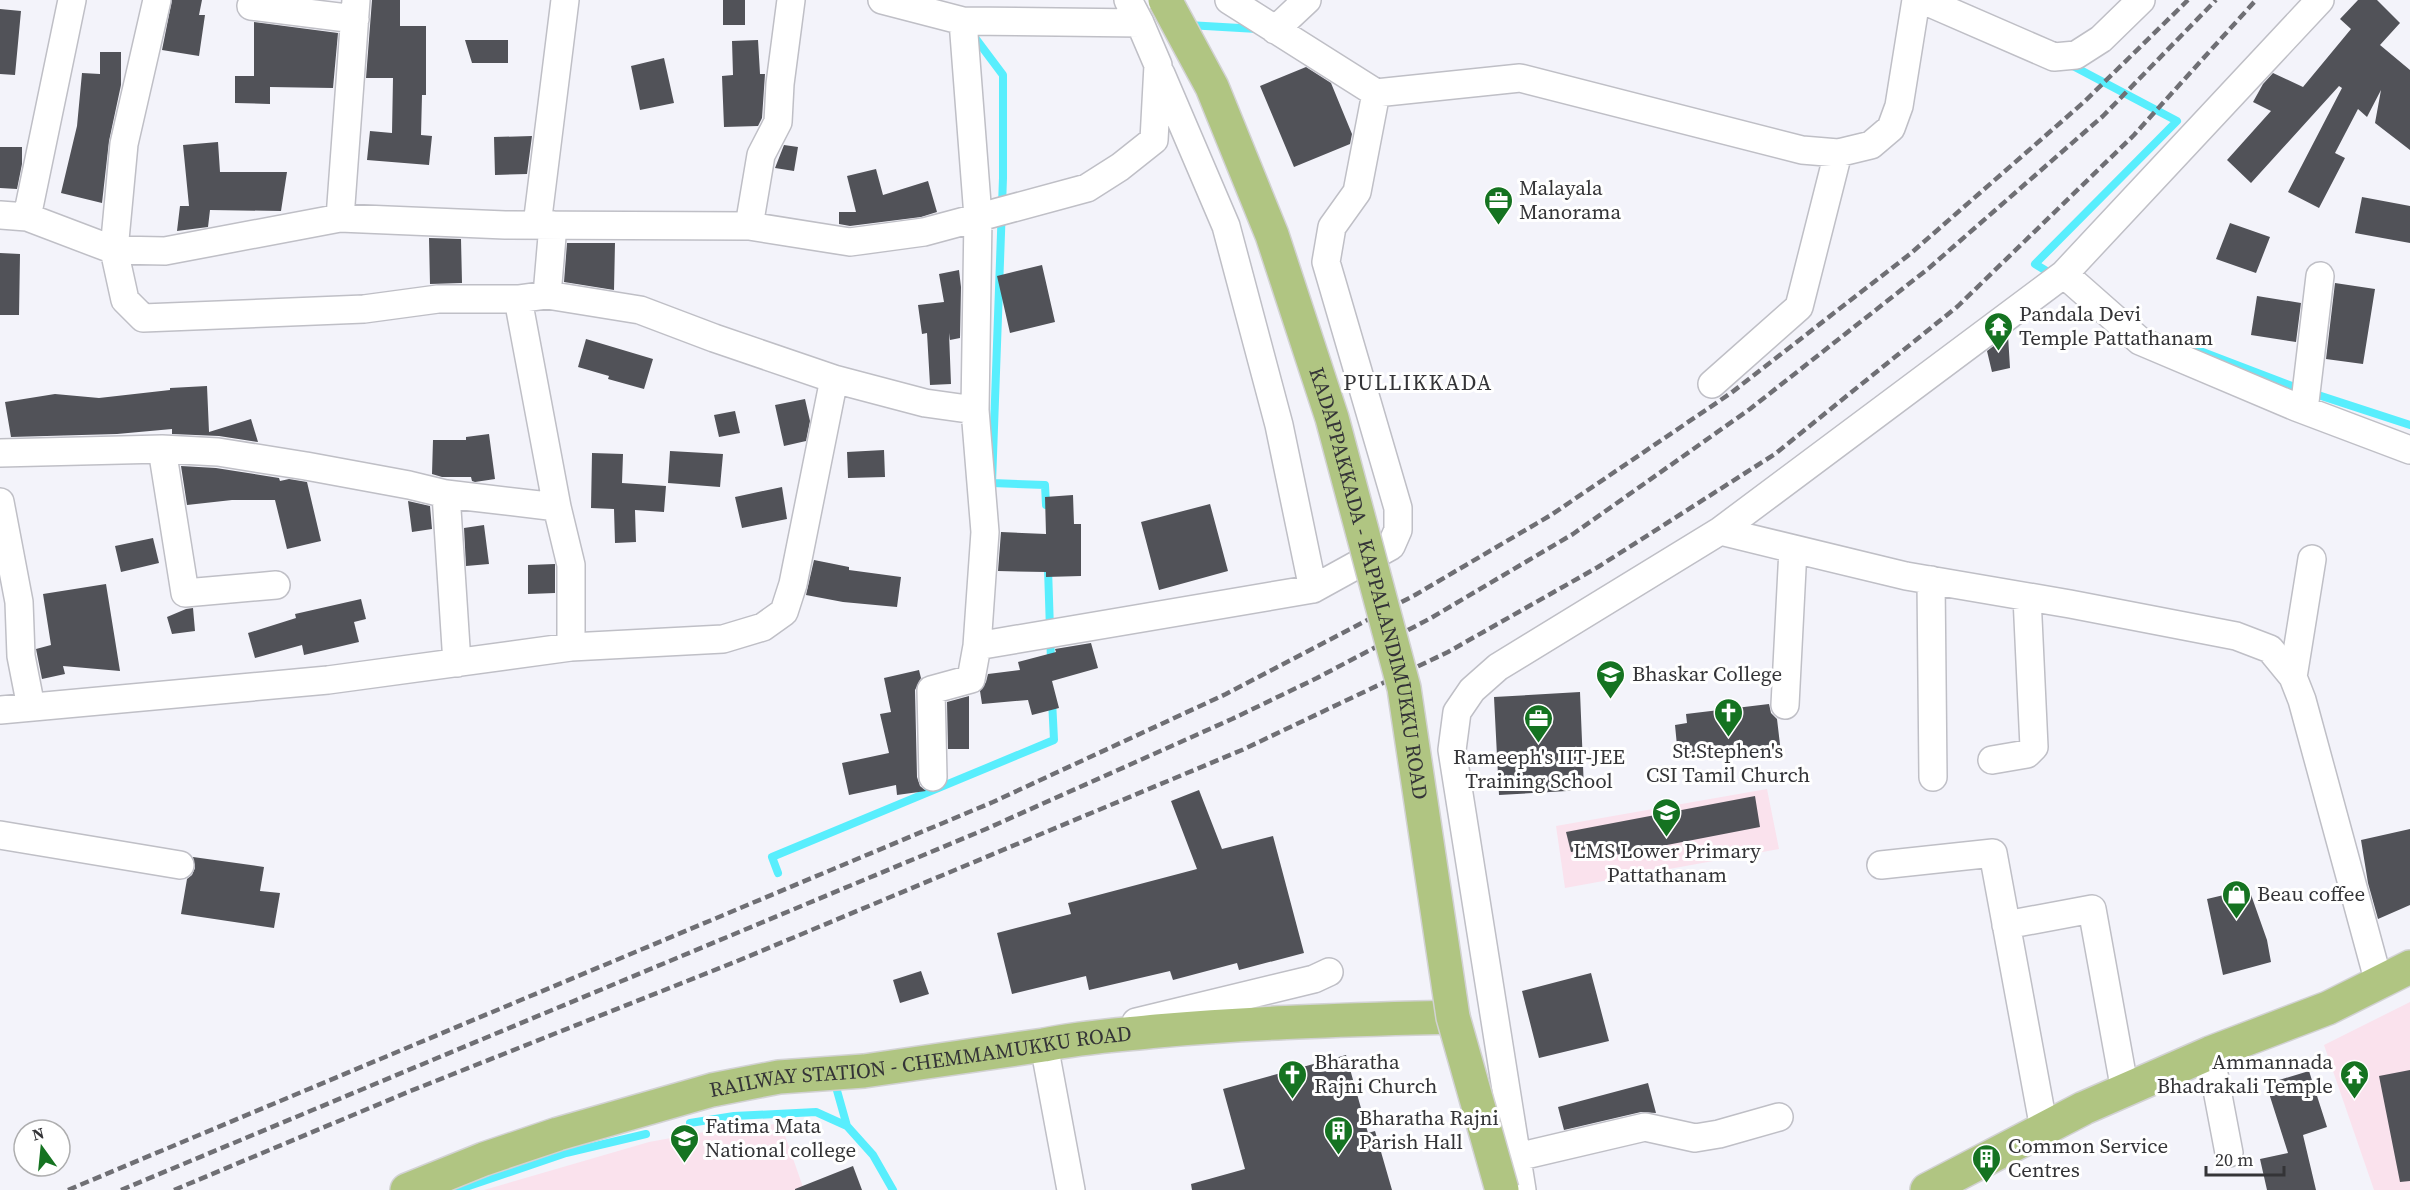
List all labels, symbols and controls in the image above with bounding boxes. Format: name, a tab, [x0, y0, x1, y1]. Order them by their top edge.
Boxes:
place label: Malayala Manorama	[1519, 173, 1622, 226]
office icon: Malayala Manorama	[1482, 184, 1514, 226]
place label: Pandala Devi Temple Pattathanam	[2019, 299, 2213, 352]
temple icon: Pandala Devi Temple Pattathanam	[1982, 310, 2014, 352]
street label: KADAPPAKKADA - KAPPALANDIMUKKU ROAD	[1302, 364, 1435, 801]
district label: PULLIKKADA	[1343, 367, 1493, 397]
school or university icon: Bhaskar College	[1595, 658, 1627, 700]
place label: Bhaskar College	[1632, 659, 1782, 688]
church icon: St.Stephen's CSI Tamil Church	[1712, 696, 1744, 738]
office icon: Rameeph's IIT-JEE Training School	[1523, 702, 1555, 744]
place label: St.Stephen's CSI Tamil Church	[1646, 736, 1810, 789]
place label: Rameeph's IIT-JEE Training School	[1453, 742, 1625, 795]
school or university icon: LMS Lower Primary Pattathanam	[1651, 796, 1683, 838]
place label: LMS Lower Primary Pattathanam	[1573, 836, 1761, 889]
shop icon: Beau coffee	[2220, 878, 2252, 920]
place label: Beau coffee	[2257, 879, 2365, 908]
street label: RAILWAY STATION - CHEMMAMUKKU ROAD	[707, 1019, 1133, 1104]
place label: Bharatha Rajni Church	[1314, 1047, 1437, 1100]
place label: Ammannada Bhadrakali Temple	[2157, 1047, 2333, 1100]
church icon: Bharatha Rajni Church	[1277, 1058, 1309, 1100]
temple icon: Ammannada Bhadrakali Temple	[2338, 1058, 2370, 1100]
place label: Bharatha Rajni Parish Hall	[1359, 1103, 1499, 1156]
place label: Fatima Mata National college	[705, 1111, 856, 1164]
building icon: Bharatha Rajni Parish Hall	[1322, 1114, 1354, 1156]
north arrow	[12, 1118, 72, 1178]
text: N	[30, 1121, 47, 1146]
school or university icon: Fatima Mata National college	[668, 1122, 700, 1164]
place label: Common Service Centres	[2008, 1131, 2168, 1184]
scale bar	[2206, 1139, 2284, 1177]
building icon: Common Service Centres	[1971, 1142, 2003, 1184]
text: 20 m	[2215, 1147, 2253, 1172]

